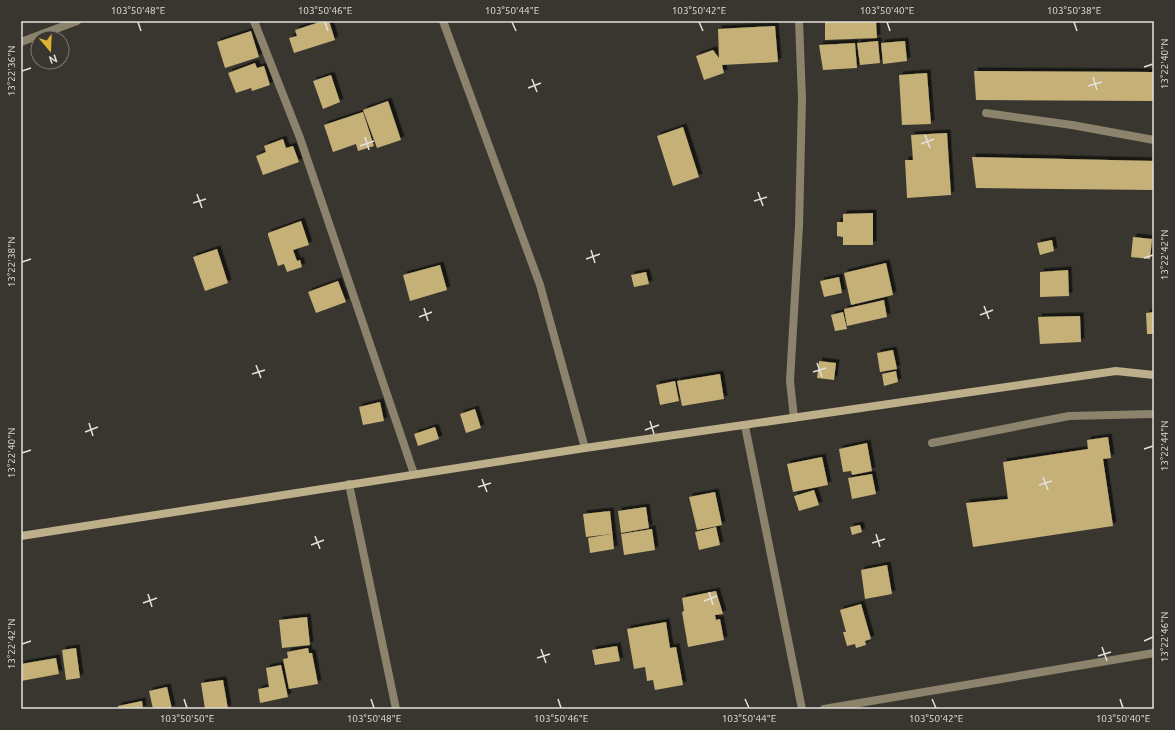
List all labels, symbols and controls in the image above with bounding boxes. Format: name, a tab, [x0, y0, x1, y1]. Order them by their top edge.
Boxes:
text: 103°50'48"E	[111, 5, 166, 16]
text: 103°50'46"E	[298, 5, 353, 16]
text: 103°50'44"E	[485, 5, 540, 16]
text: 103°50'42"E	[672, 5, 727, 16]
text: 103°50'40"E	[860, 5, 915, 16]
text: 103°50'38"E	[1047, 5, 1102, 16]
north arrow	[30, 30, 70, 70]
text: 13°22'40"N	[1159, 39, 1170, 89]
text: 13°22'36"N	[6, 46, 17, 96]
text: N	[47, 52, 59, 66]
text: 13°22'42"N	[1159, 230, 1170, 280]
text: 13°22'38"N	[6, 237, 17, 287]
text: 13°22'44"N	[1159, 421, 1170, 471]
text: 13°22'40"N	[6, 428, 17, 478]
text: 13°22'46"N	[1159, 612, 1170, 662]
text: 13°22'42"N	[6, 619, 17, 669]
text: 103°50'50"E	[160, 713, 215, 724]
text: 103°50'48"E	[347, 713, 402, 724]
text: 103°50'46"E	[534, 713, 589, 724]
text: 103°50'44"E	[722, 713, 777, 724]
text: 103°50'42"E	[909, 713, 964, 724]
text: 103°50'40"E	[1096, 713, 1151, 724]

